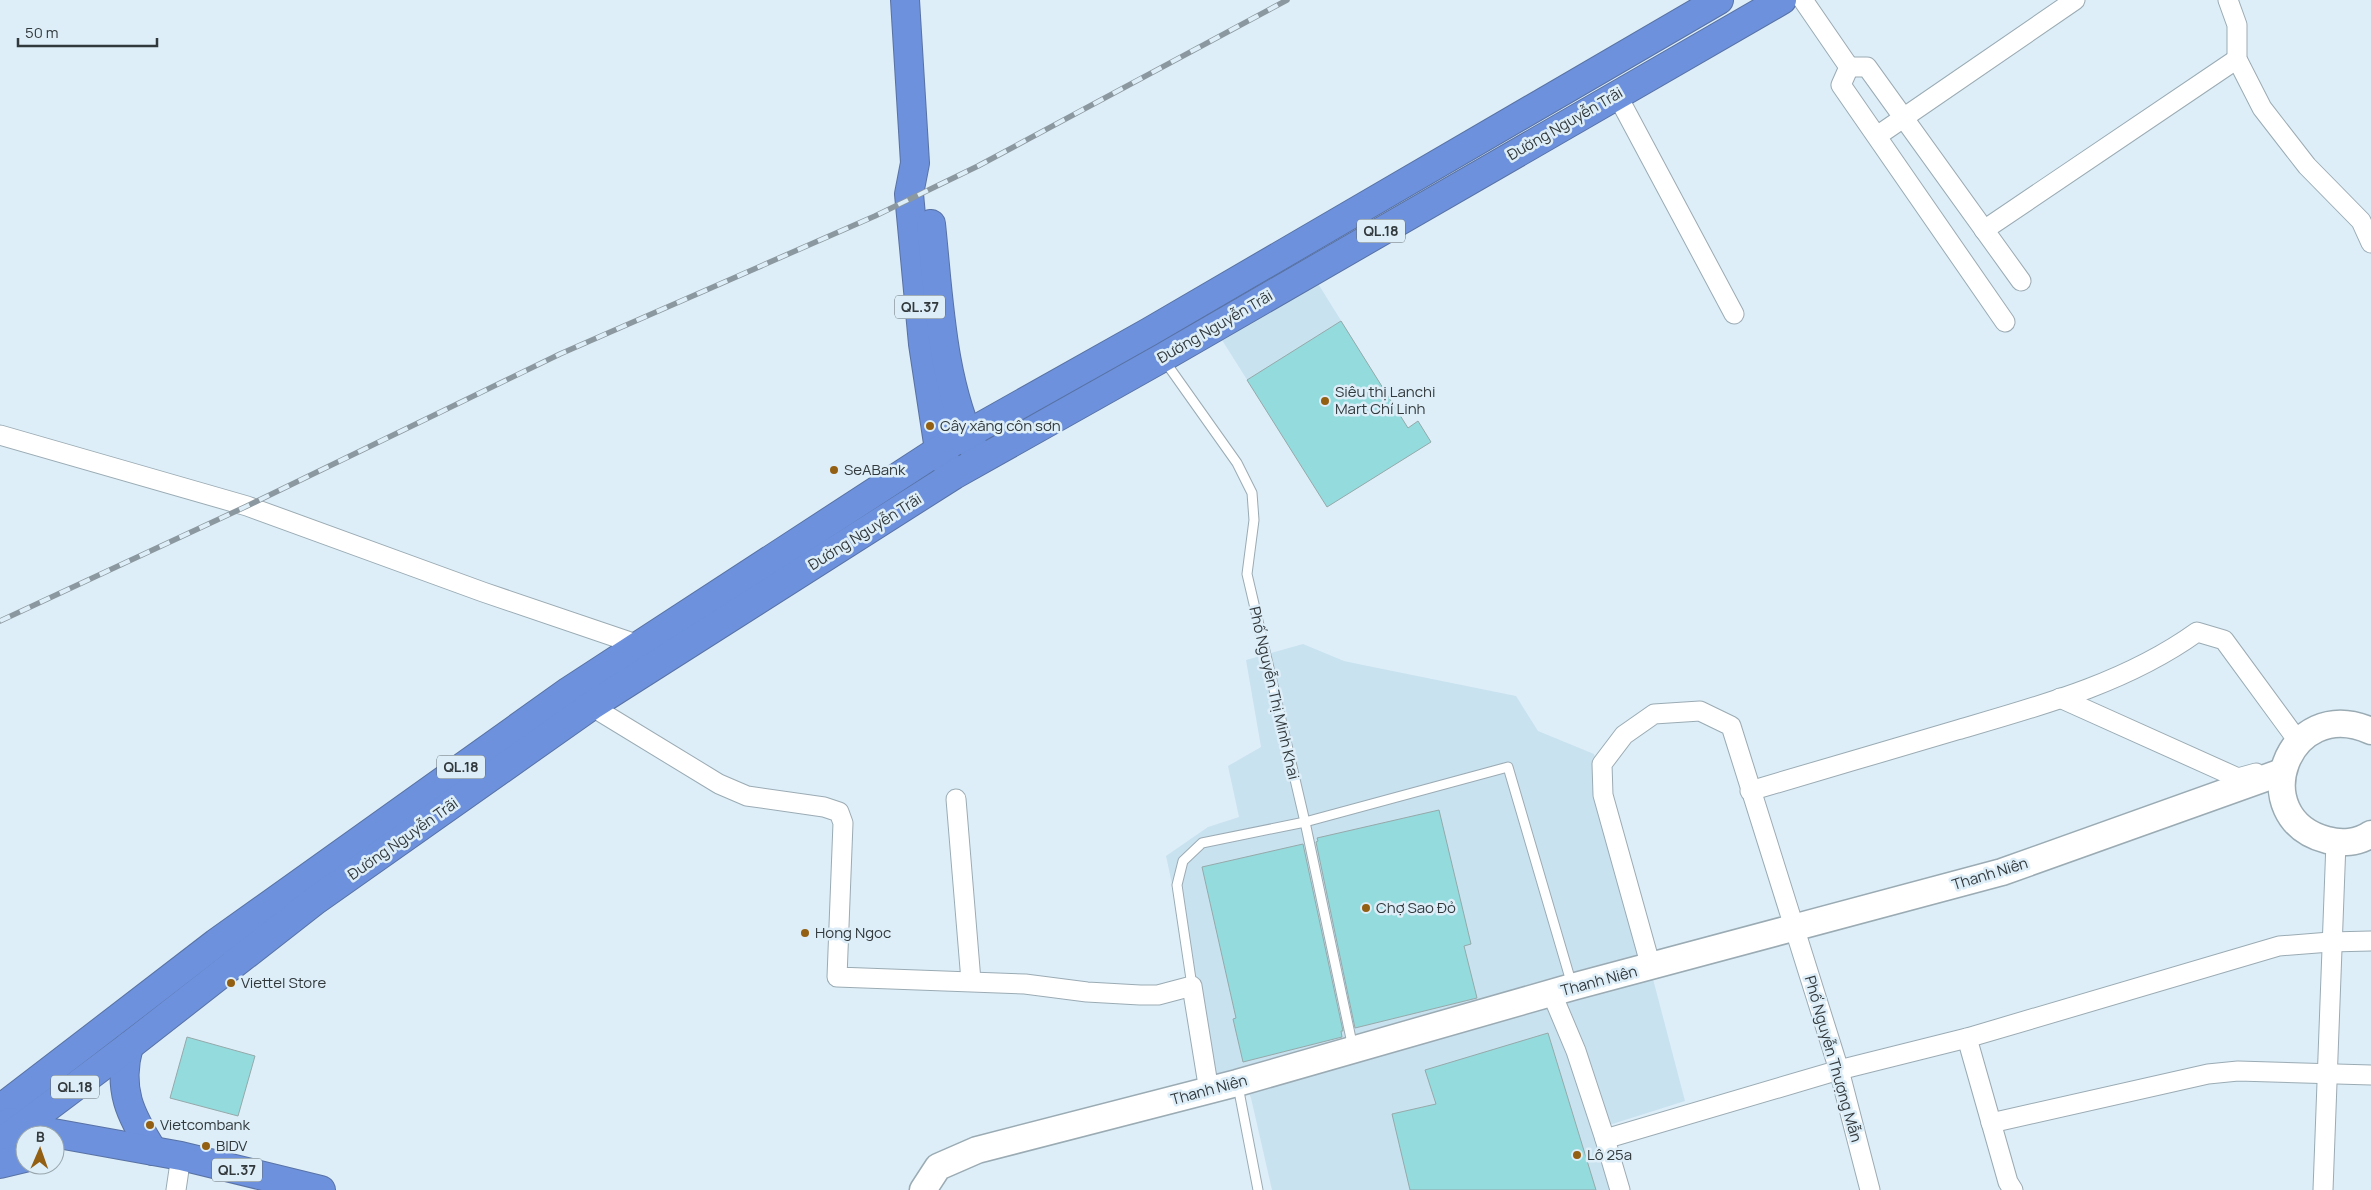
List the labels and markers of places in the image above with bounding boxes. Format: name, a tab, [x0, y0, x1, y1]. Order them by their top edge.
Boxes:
place label: Siêu thị Lanchi Mart Chí Linh	[1335, 381, 1435, 419]
marker: Siêu thị Lanchi Mart Chí Linh	[1319, 395, 1331, 407]
place label: Cây xăng côn sơn	[940, 415, 1061, 436]
marker: Cây xăng côn sơn	[924, 420, 936, 432]
place label: SeABank	[844, 459, 906, 480]
marker: SeABank	[828, 464, 840, 476]
place label: Chợ Sao Đỏ	[1376, 897, 1456, 918]
marker: Chợ Sao Đỏ	[1360, 902, 1372, 914]
place label: Hong Ngoc	[815, 922, 891, 943]
marker: Hong Ngoc	[799, 927, 811, 939]
place label: Viettel Store	[241, 972, 326, 993]
marker: Viettel Store	[225, 977, 237, 989]
place label: Vietcombank	[160, 1114, 251, 1135]
marker: Vietcombank	[144, 1119, 156, 1131]
place label: BIDV	[216, 1135, 247, 1156]
marker: BIDV	[200, 1140, 212, 1152]
place label: Lô 25a	[1587, 1144, 1632, 1165]
marker: Lô 25a	[1571, 1149, 1583, 1161]

